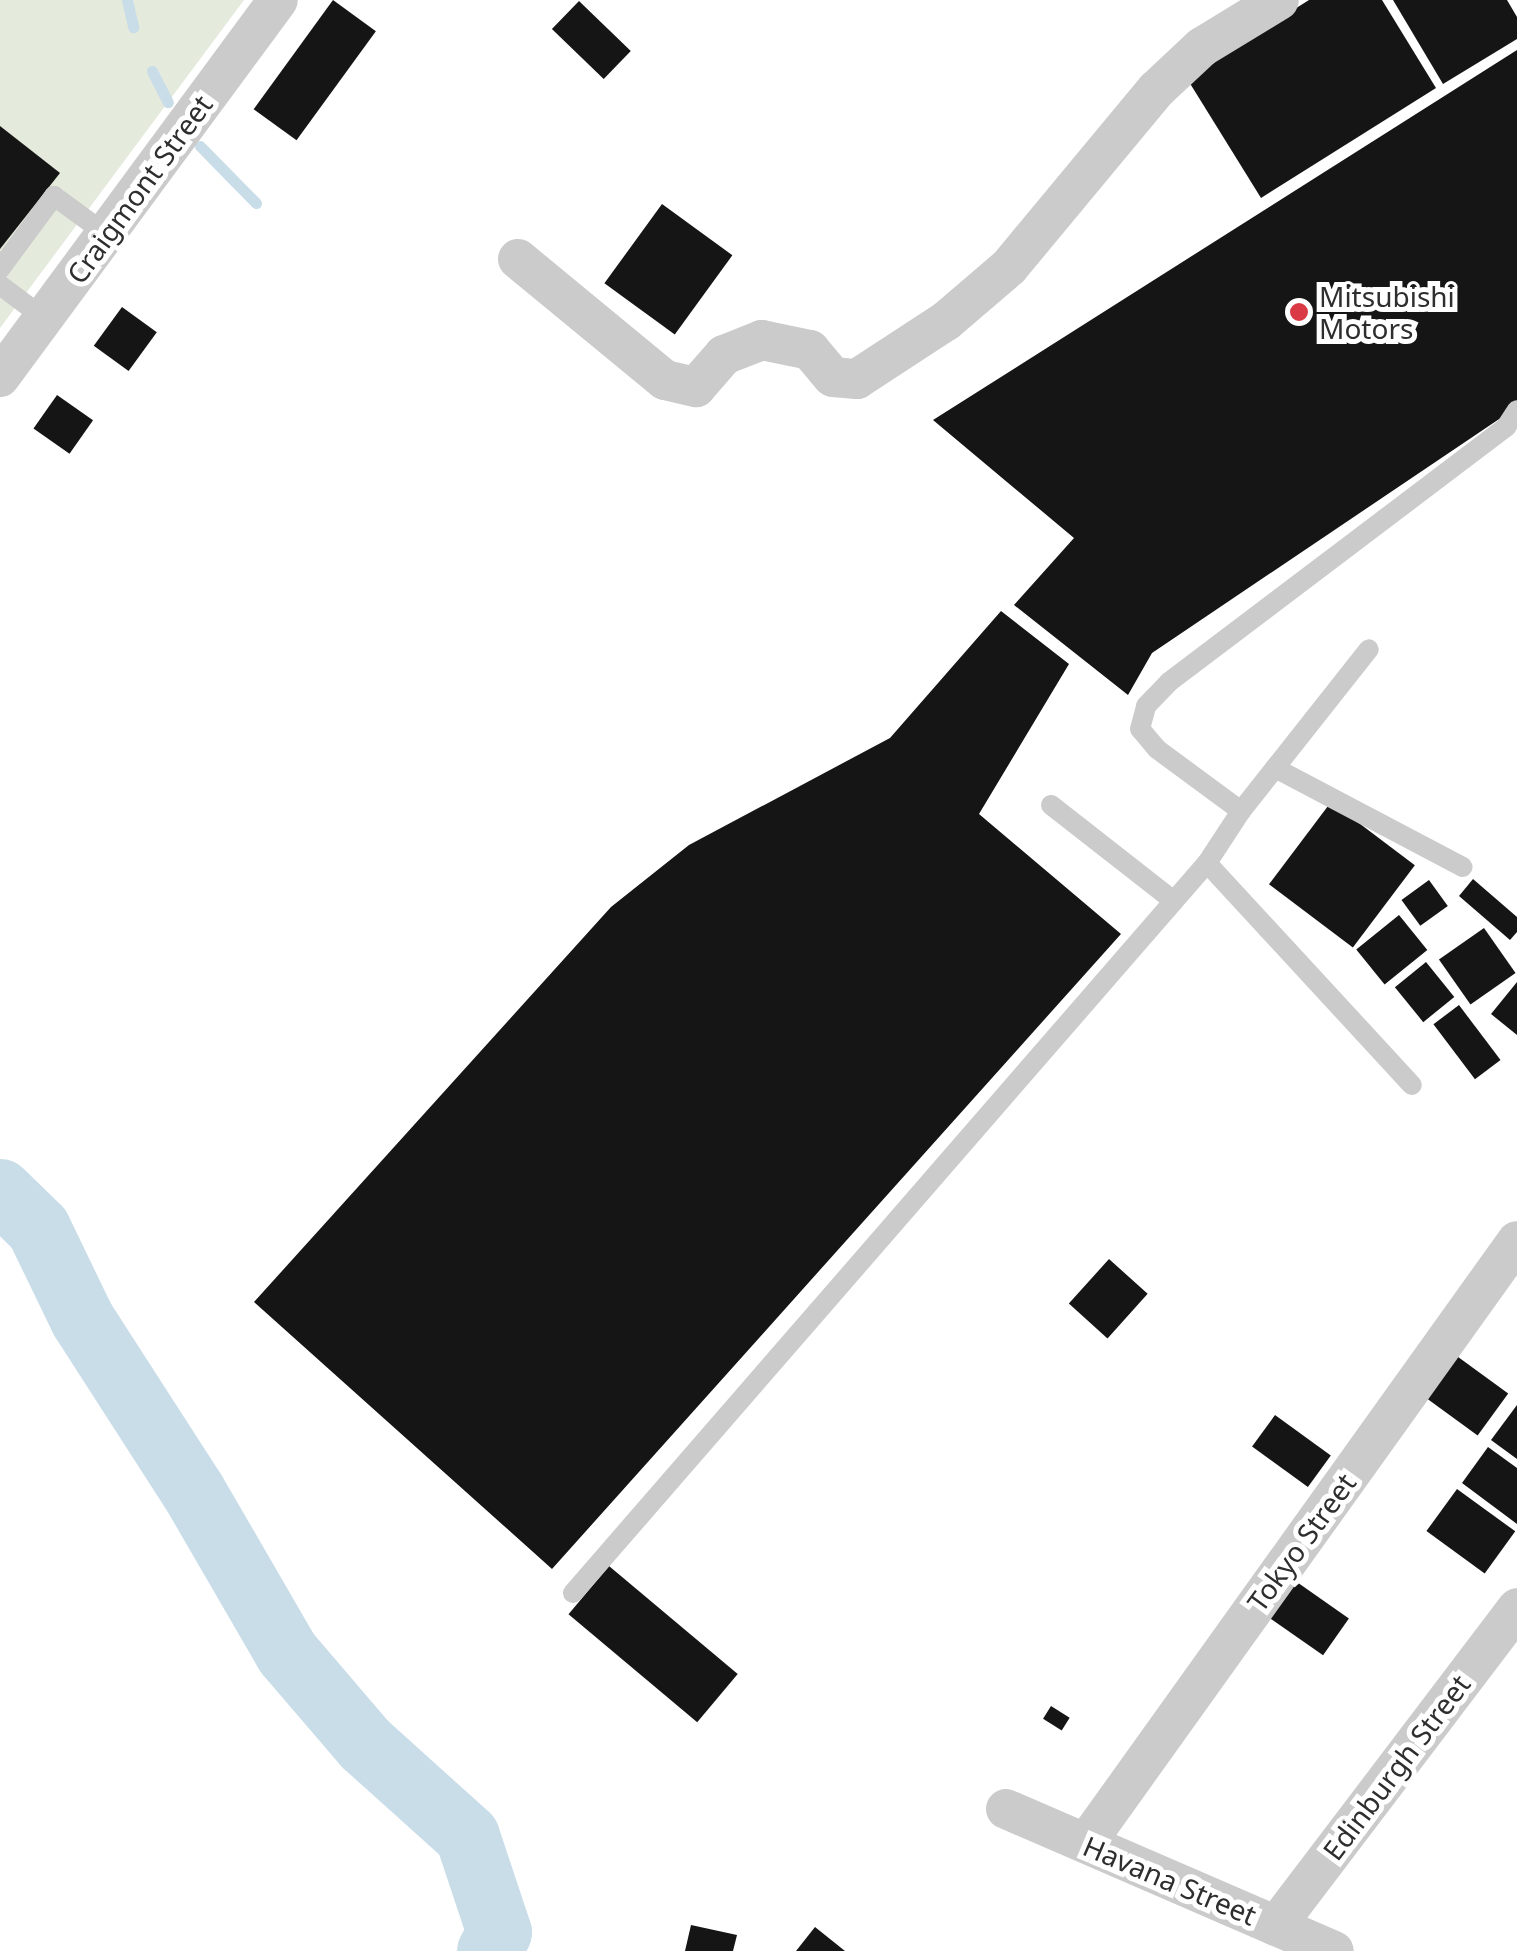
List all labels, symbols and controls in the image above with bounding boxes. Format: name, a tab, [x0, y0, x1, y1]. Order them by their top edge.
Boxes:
street label: Craigmont Street	[59, 88, 219, 290]
place label: Mitsubishi Motors	[1319, 279, 1455, 345]
marker: Mitsubishi Motors	[1288, 301, 1310, 323]
street label: Tokyo Street	[1240, 1467, 1362, 1617]
street label: Edinburgh Street	[1315, 1668, 1477, 1866]
street label: Havana Street	[1078, 1828, 1262, 1932]

